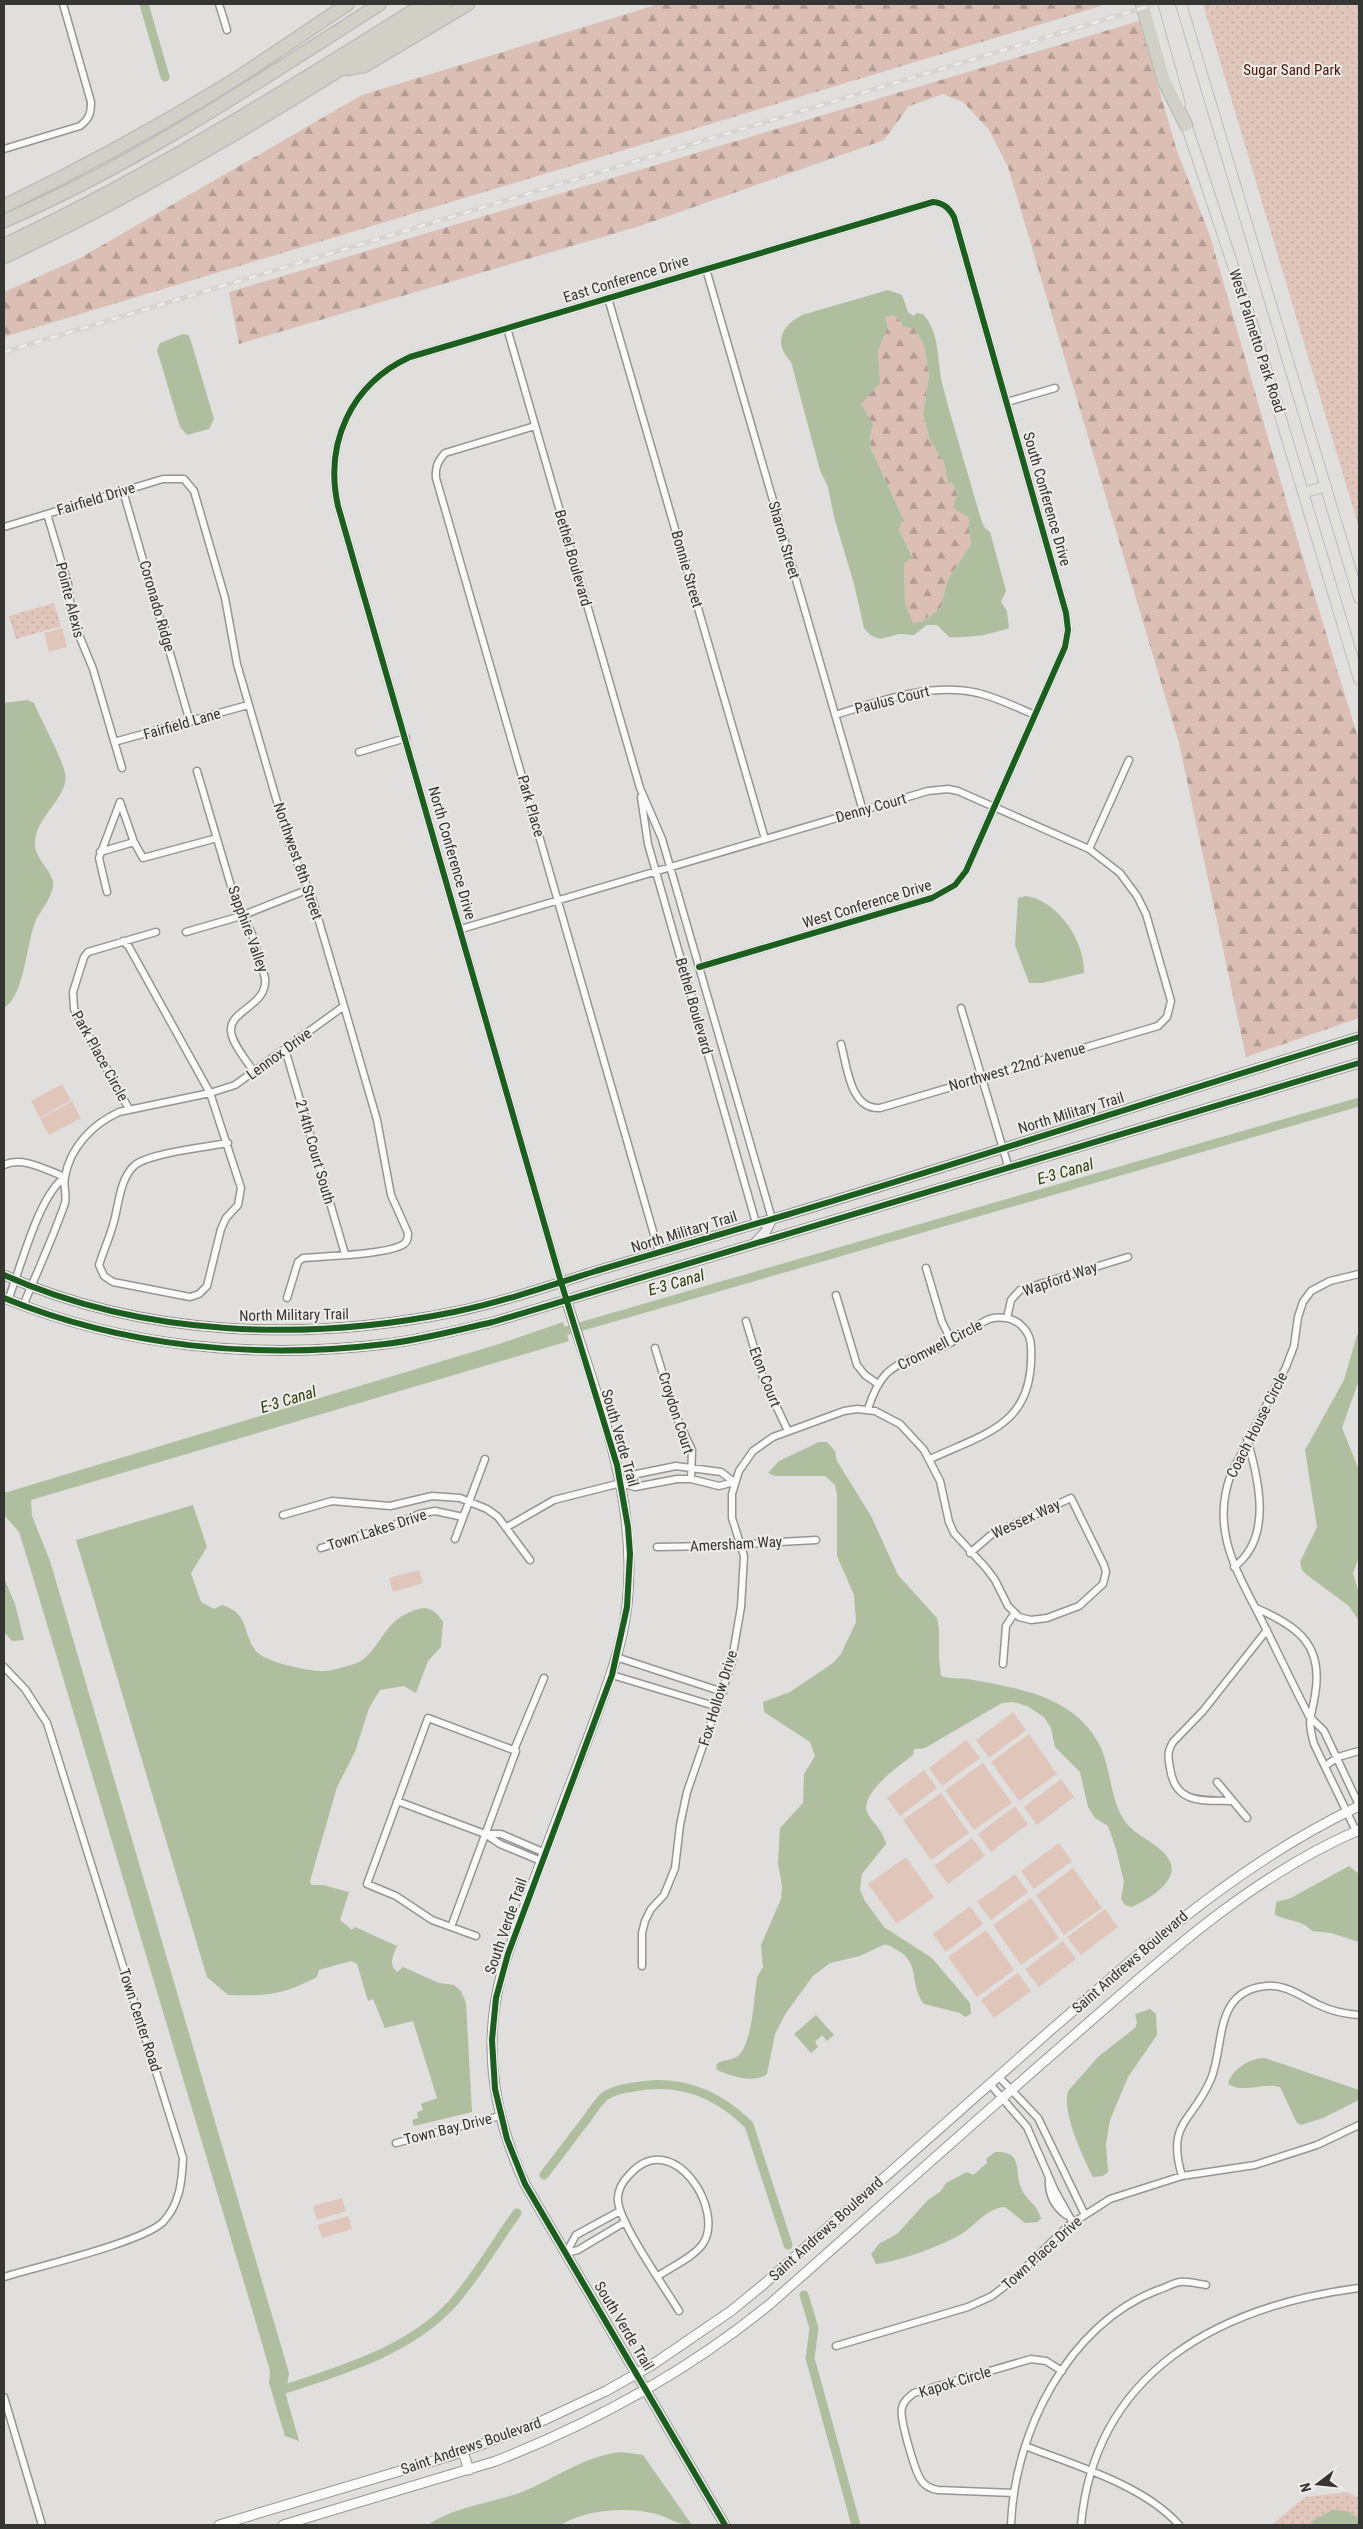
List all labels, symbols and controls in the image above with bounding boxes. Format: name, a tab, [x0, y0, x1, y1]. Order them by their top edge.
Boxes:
park label: Sugar Sand Park	[1243, 61, 1341, 79]
street label: East Conference Drive	[561, 251, 691, 307]
street label: West Palmetto Park Road	[1225, 267, 1289, 415]
street label: South Conference Drive	[1019, 430, 1075, 568]
street label: Fairfield Drive	[55, 479, 137, 519]
street label: Sharon Street	[764, 499, 804, 581]
street label: Bethel Boulevard	[551, 508, 595, 608]
street label: Bonnie Street	[667, 528, 707, 610]
street label: Coronado Ridge	[135, 558, 179, 654]
street label: Pointe Alexis	[52, 560, 88, 640]
street label: Paulus Court	[853, 682, 931, 718]
street label: Fairfield Lane	[141, 704, 223, 744]
street label: Park Place	[514, 773, 548, 839]
street label: North Conference Drive	[424, 784, 480, 922]
street label: Denny Court	[834, 789, 908, 827]
street label: Northwest 8th Street	[270, 800, 326, 922]
street label: West Conference Drive	[800, 876, 934, 932]
street label: Sapphire Valley	[224, 883, 272, 975]
street label: Bethel Boulevard	[672, 956, 716, 1056]
street label: Park Place Circle	[68, 1008, 132, 1104]
street label: Lennox Drive	[243, 1024, 315, 1084]
street label: Northwest 22nd Avenue	[947, 1039, 1087, 1095]
street label: North Military Trail	[1016, 1088, 1126, 1138]
street label: 214th Court South	[292, 1098, 338, 1206]
water label: E-3 Canal	[1035, 1154, 1096, 1189]
street label: North Military Trail	[629, 1207, 739, 1257]
street label: Wapford Way	[1020, 1258, 1100, 1300]
water label: E-3 Canal	[646, 1265, 707, 1300]
street label: North Military Trail	[239, 1305, 349, 1325]
street label: Cromwell Circle	[895, 1316, 985, 1374]
street label: Eton Court	[745, 1345, 785, 1409]
street label: Coach House Circle	[1223, 1369, 1291, 1481]
street label: Croydon Court	[654, 1370, 698, 1456]
water label: E-3 Canal	[258, 1382, 319, 1417]
street label: South Verde Trail	[598, 1387, 642, 1489]
street label: Wessex Way	[989, 1495, 1063, 1543]
street label: Town Lakes Drive	[325, 1505, 429, 1555]
street label: Amersham Way	[690, 1533, 782, 1555]
street label: Fox Hollow Drive	[695, 1648, 741, 1748]
street label: South Verde Trail	[481, 1876, 531, 1976]
street label: Saint Andrews Boulevard	[1069, 1907, 1191, 2017]
street label: Town Center Road	[115, 1966, 165, 2074]
street label: Town Bay Drive	[402, 2109, 494, 2149]
street label: Saint Andrews Boulevard	[765, 2173, 887, 2285]
street label: Town Place Drive	[998, 2212, 1086, 2294]
street label: South Verde Trail	[590, 2278, 658, 2374]
street label: Kapok Circle	[917, 2363, 993, 2401]
street label: Saint Andrews Boulevard	[399, 2414, 543, 2478]
north arrow	[1293, 2459, 1343, 2509]
text: N	[1297, 2481, 1314, 2494]

